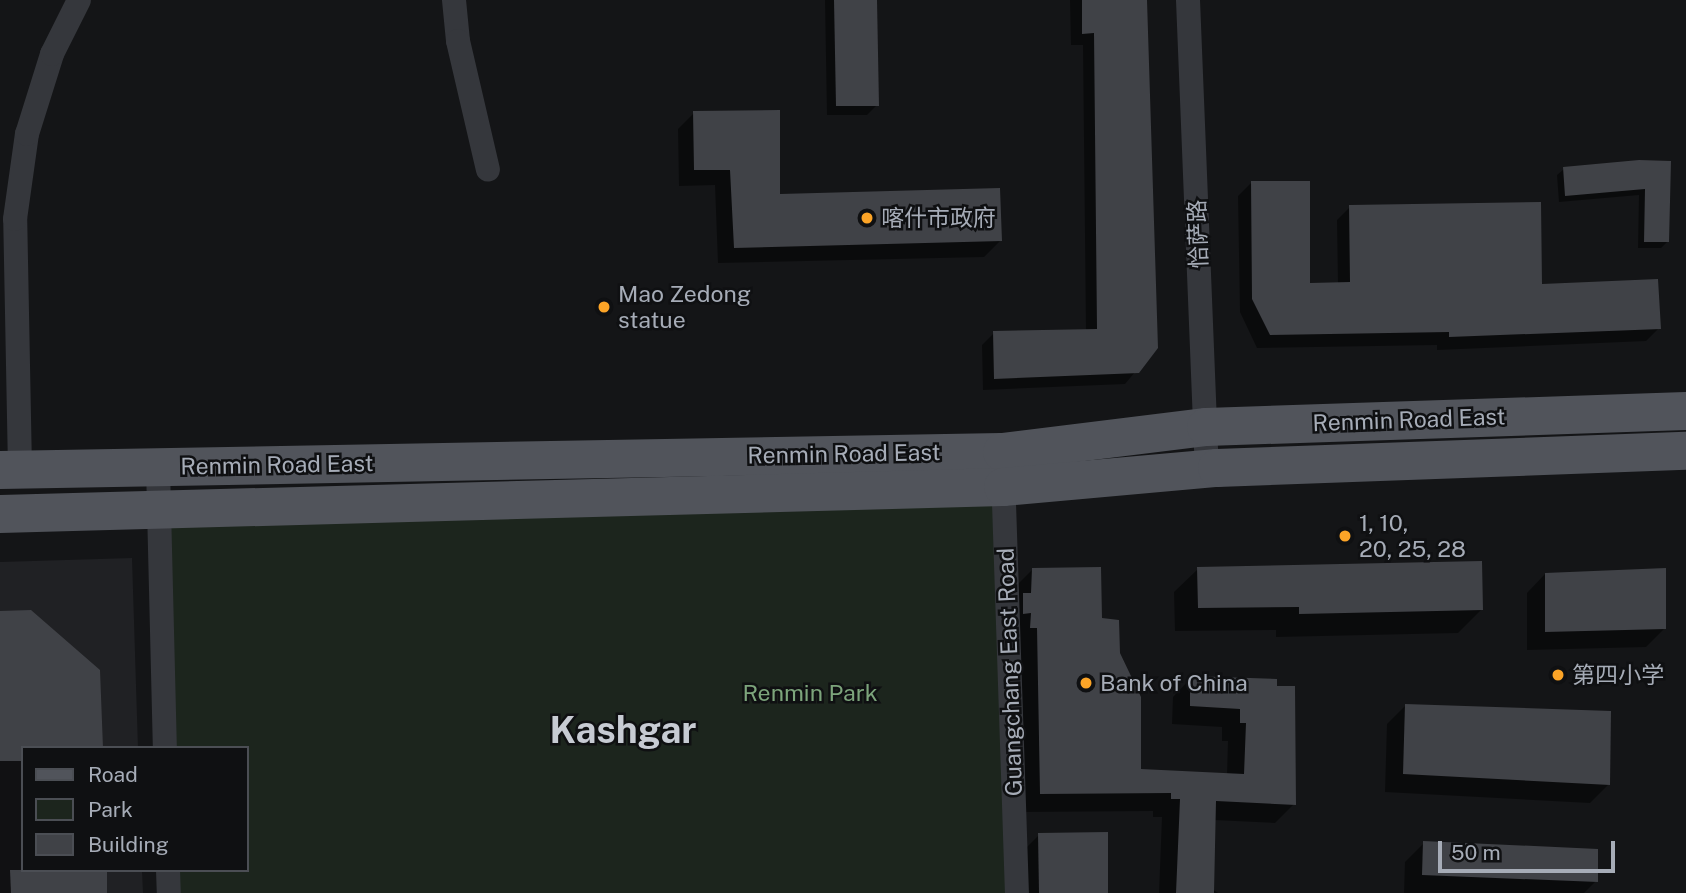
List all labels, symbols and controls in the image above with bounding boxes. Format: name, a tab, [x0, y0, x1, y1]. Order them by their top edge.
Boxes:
street label: 恰萨路	[1183, 199, 1213, 269]
place label: 喀什市政府	[881, 204, 996, 232]
marker: 喀什市政府	[859, 210, 875, 226]
place label: Mao Zedong statue	[618, 280, 751, 334]
marker: Mao Zedong statue	[596, 299, 612, 315]
street label: Renmin Road East	[1312, 403, 1506, 437]
street label: Renmin Road East	[747, 439, 941, 469]
street label: Renmin Road East	[180, 450, 374, 480]
place label: 1, 10, 20, 25, 28	[1359, 509, 1466, 563]
marker: 1, 10, 20, 25, 28	[1337, 528, 1353, 544]
street label: Guangchang East Road	[992, 547, 1028, 797]
place label: 第四小学	[1572, 661, 1664, 689]
marker: 第四小学	[1550, 667, 1566, 683]
place label: Bank of China	[1100, 669, 1248, 697]
marker: Bank of China	[1078, 675, 1094, 691]
park label: Renmin Park	[742, 679, 878, 707]
district label: Kashgar	[549, 708, 697, 752]
legend	[21, 746, 248, 872]
text: Road	[88, 762, 138, 787]
text: Park	[88, 797, 133, 822]
scale bar	[1441, 826, 1618, 870]
text: Building	[88, 832, 169, 857]
text: 50 m	[1451, 840, 1501, 865]

